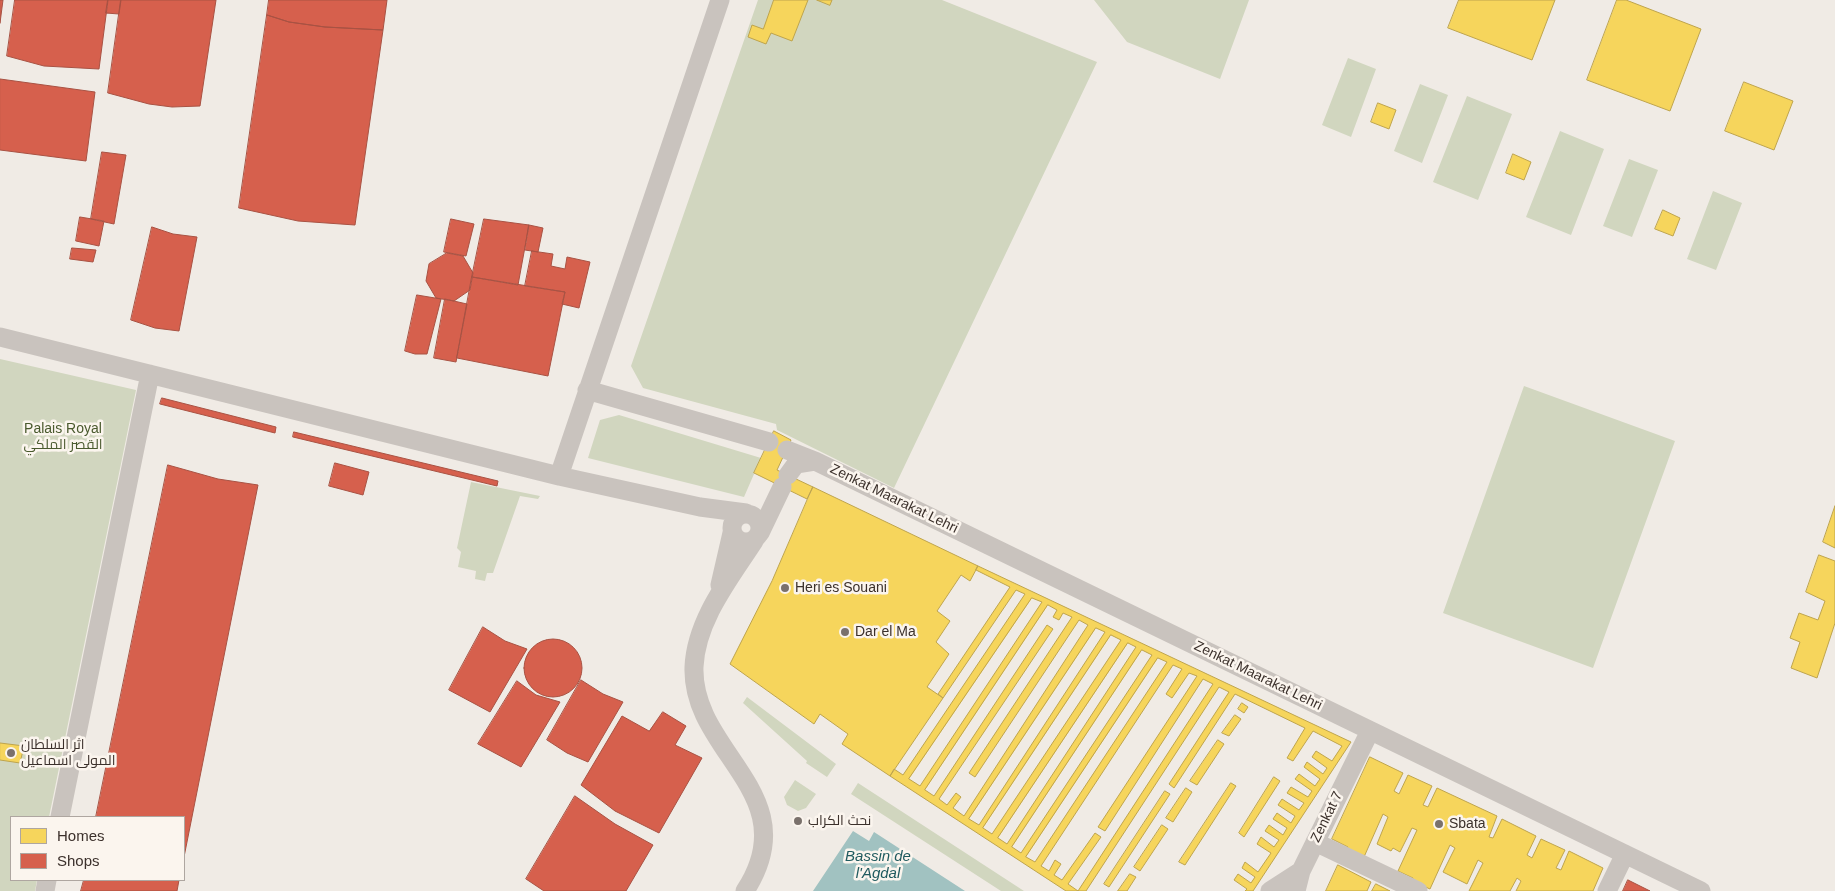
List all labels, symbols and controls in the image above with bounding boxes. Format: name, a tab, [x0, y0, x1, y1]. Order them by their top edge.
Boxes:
park label: Palais Royal القصر الملكي	[23, 421, 103, 454]
street label: Zenkat Maarakat Lehri	[827, 461, 961, 537]
place label: Heri es Souani	[795, 580, 887, 596]
marker: Heri es Souani	[779, 582, 791, 594]
place label: Dar el Ma	[855, 624, 916, 640]
marker: Dar el Ma	[839, 626, 851, 638]
street label: Zenkat Maarakat Lehri	[1191, 638, 1325, 714]
place label: اثر السلطان المولى اسماعيل	[21, 737, 115, 770]
marker: اثر السلطان المولى اسماعيل	[5, 747, 17, 759]
street label: Zenkat 7	[1308, 789, 1346, 845]
place label: نحث الكراب	[808, 813, 871, 829]
marker: نحث الكراب	[792, 815, 804, 827]
legend	[10, 816, 185, 881]
place label: Sbata	[1449, 816, 1486, 832]
marker: Sbata	[1433, 818, 1445, 830]
text: Homes	[57, 827, 105, 844]
water label: Bassin de l'Agdal	[845, 848, 911, 883]
text: Shops	[57, 852, 100, 869]

